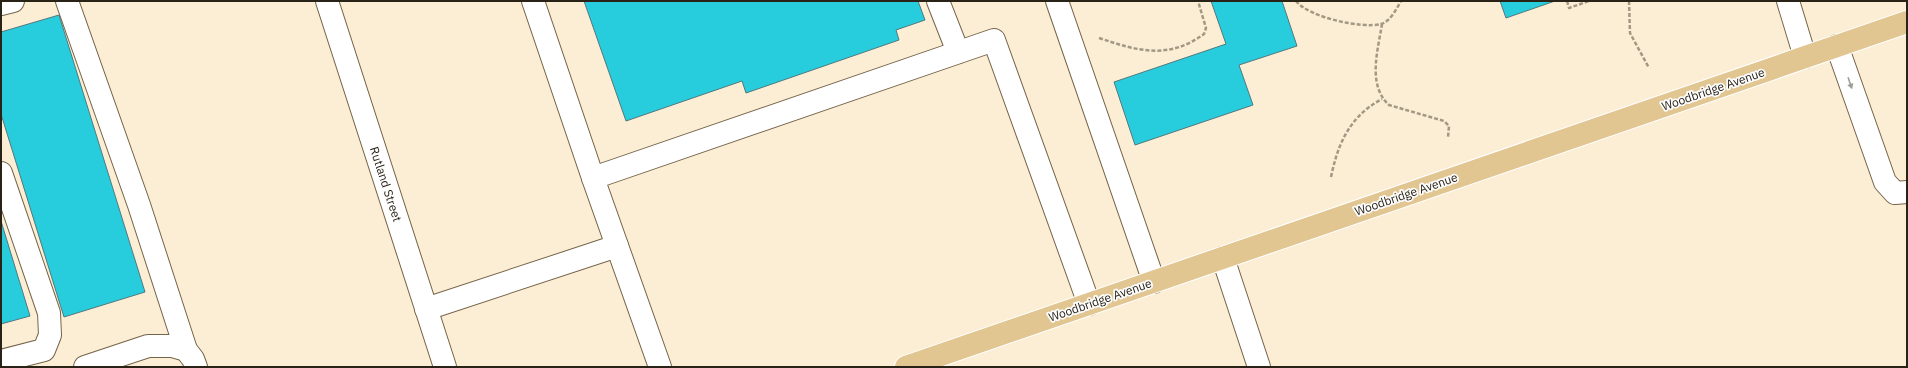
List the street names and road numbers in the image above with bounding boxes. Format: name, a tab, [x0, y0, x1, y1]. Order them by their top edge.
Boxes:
street label: Woodbridge Avenue	[1660, 64, 1767, 114]
street label: Rutland Street	[367, 145, 405, 223]
street label: Woodbridge Avenue	[1353, 169, 1460, 219]
street label: Woodbridge Avenue	[1047, 275, 1154, 325]

